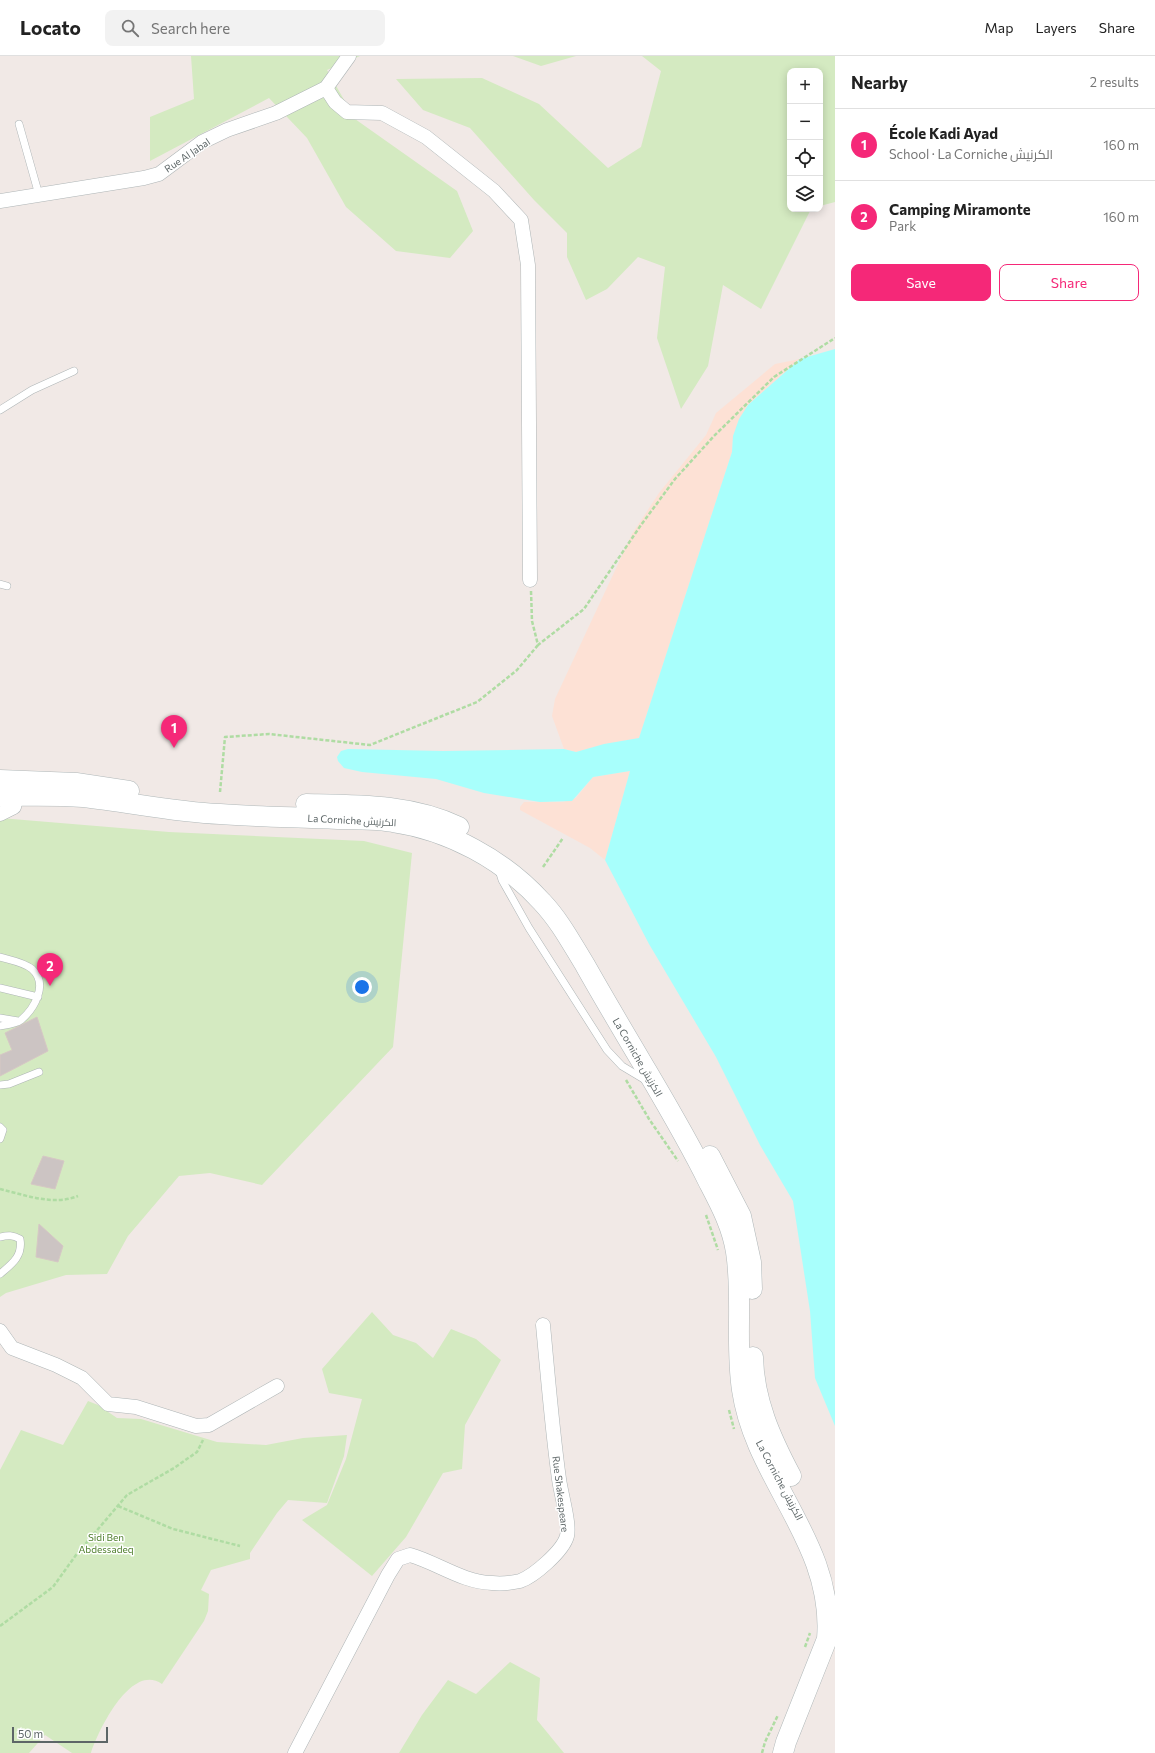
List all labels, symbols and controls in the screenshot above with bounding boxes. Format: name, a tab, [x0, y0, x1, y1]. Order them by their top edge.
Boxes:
search box	[105, 10, 385, 46]
text: Locato	[20, 16, 81, 39]
icon: search	[119, 17, 141, 39]
text: Search here	[151, 19, 230, 37]
text: Map	[985, 19, 1013, 36]
text: Layers	[1035, 19, 1077, 36]
text: Share	[1099, 19, 1135, 36]
map controls	[787, 68, 823, 212]
button: +	[787, 68, 823, 104]
text: Nearby	[851, 72, 908, 93]
text: 2 results	[1090, 74, 1139, 90]
button: −	[787, 104, 823, 140]
text: École Kadi Ayad	[889, 124, 998, 142]
street label: Rue Al Jabal	[162, 135, 212, 175]
text: 1	[861, 137, 867, 153]
text: 160 m	[1103, 137, 1139, 153]
button: locate	[787, 140, 823, 176]
text: School · La Corniche الكرنيش	[889, 146, 1053, 162]
button: layers	[787, 176, 823, 212]
text: Camping Miramonte	[889, 200, 1031, 218]
text: 2	[860, 209, 868, 225]
text: 160 m	[1103, 209, 1139, 225]
text: Park	[889, 218, 916, 234]
button: Save	[851, 264, 991, 301]
button: Share	[999, 264, 1139, 301]
pin: 1	[161, 715, 187, 748]
street label: La Corniche الكرنيش	[307, 812, 397, 829]
pin: 2	[37, 953, 63, 986]
your location	[352, 977, 372, 997]
street label: La Corniche الكرنيش	[610, 1015, 665, 1099]
street label: La Corniche الكرنيش	[753, 1438, 806, 1523]
street label: Rue Shakespeare	[550, 1455, 572, 1533]
park label: Sidi Ben Abdessadeq	[78, 1531, 134, 1555]
scale bar	[12, 1725, 108, 1744]
text: 50 m	[18, 1727, 43, 1740]

